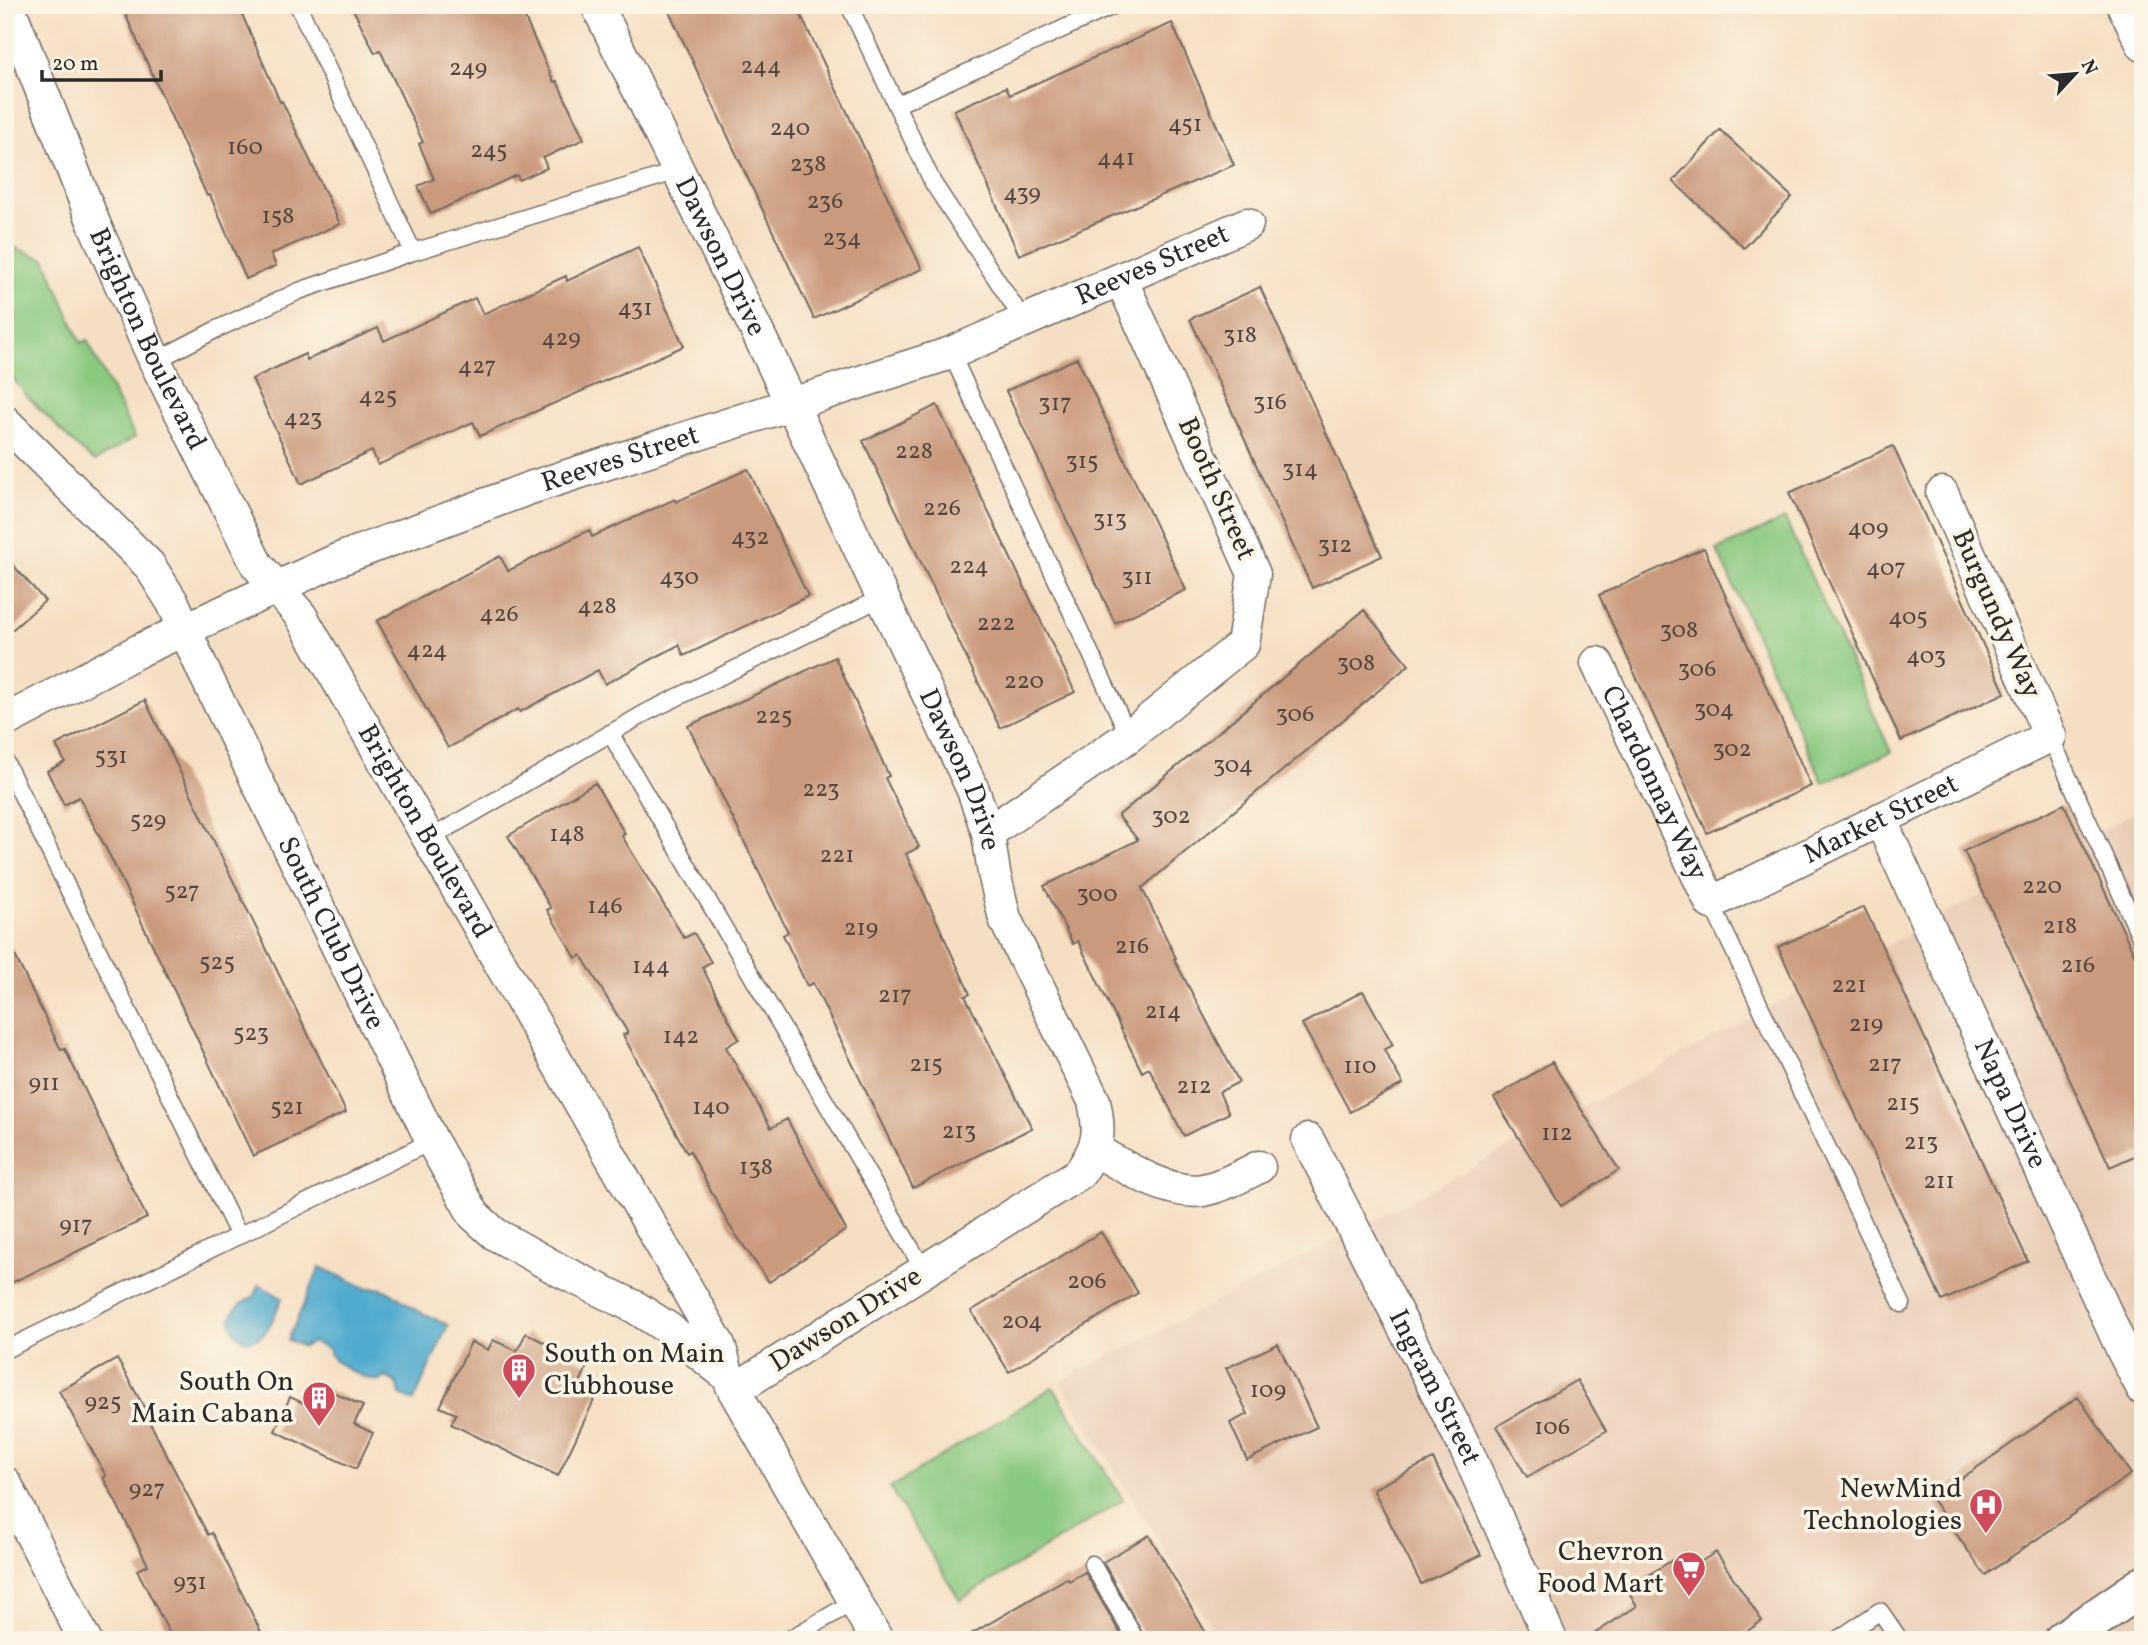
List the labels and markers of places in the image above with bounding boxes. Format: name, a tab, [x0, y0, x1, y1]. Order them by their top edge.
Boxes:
place label: South on Main Clubhouse	[544, 1335, 725, 1406]
building icon: South on Main Clubhouse	[500, 1351, 538, 1400]
place label: South On Main Cabana	[131, 1363, 294, 1434]
building icon: South On Main Cabana	[300, 1379, 338, 1428]
place label: NewMind Technologies	[1803, 1470, 1962, 1541]
hospital icon: NewMind Technologies	[1967, 1486, 2005, 1535]
place label: Chevron Food Mart	[1537, 1533, 1664, 1604]
supermarket icon: Chevron Food Mart	[1670, 1549, 1708, 1598]

